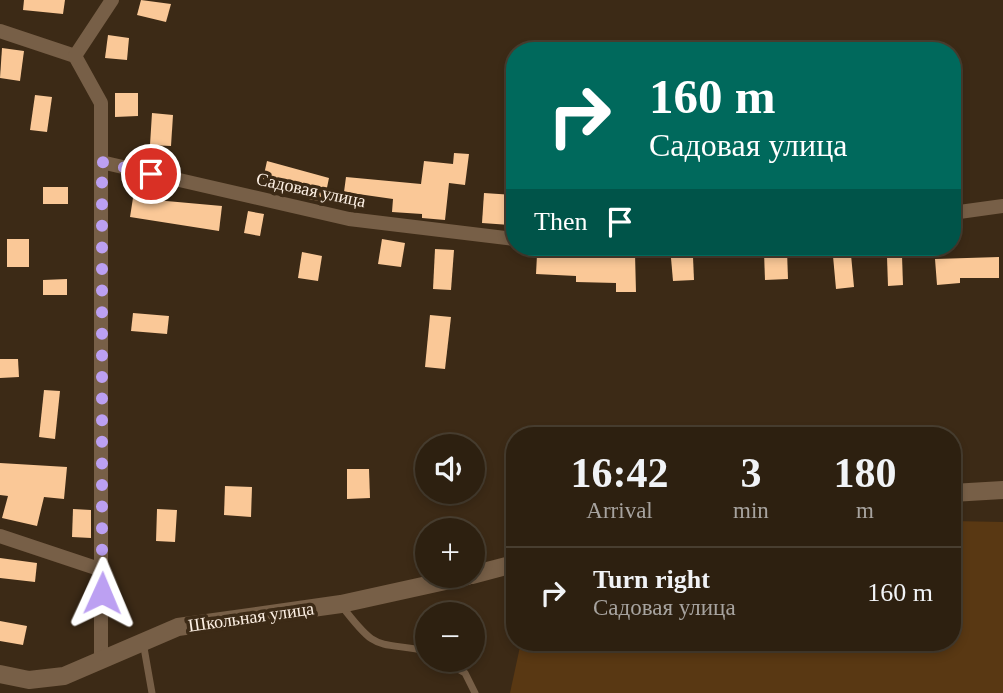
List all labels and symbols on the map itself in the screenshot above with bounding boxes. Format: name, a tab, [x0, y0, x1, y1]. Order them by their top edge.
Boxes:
pin	[121, 144, 181, 204]
street label: Садовая улица	[254, 169, 368, 211]
position arrow	[65, 556, 139, 630]
street label: Школьная улица	[187, 598, 315, 636]

